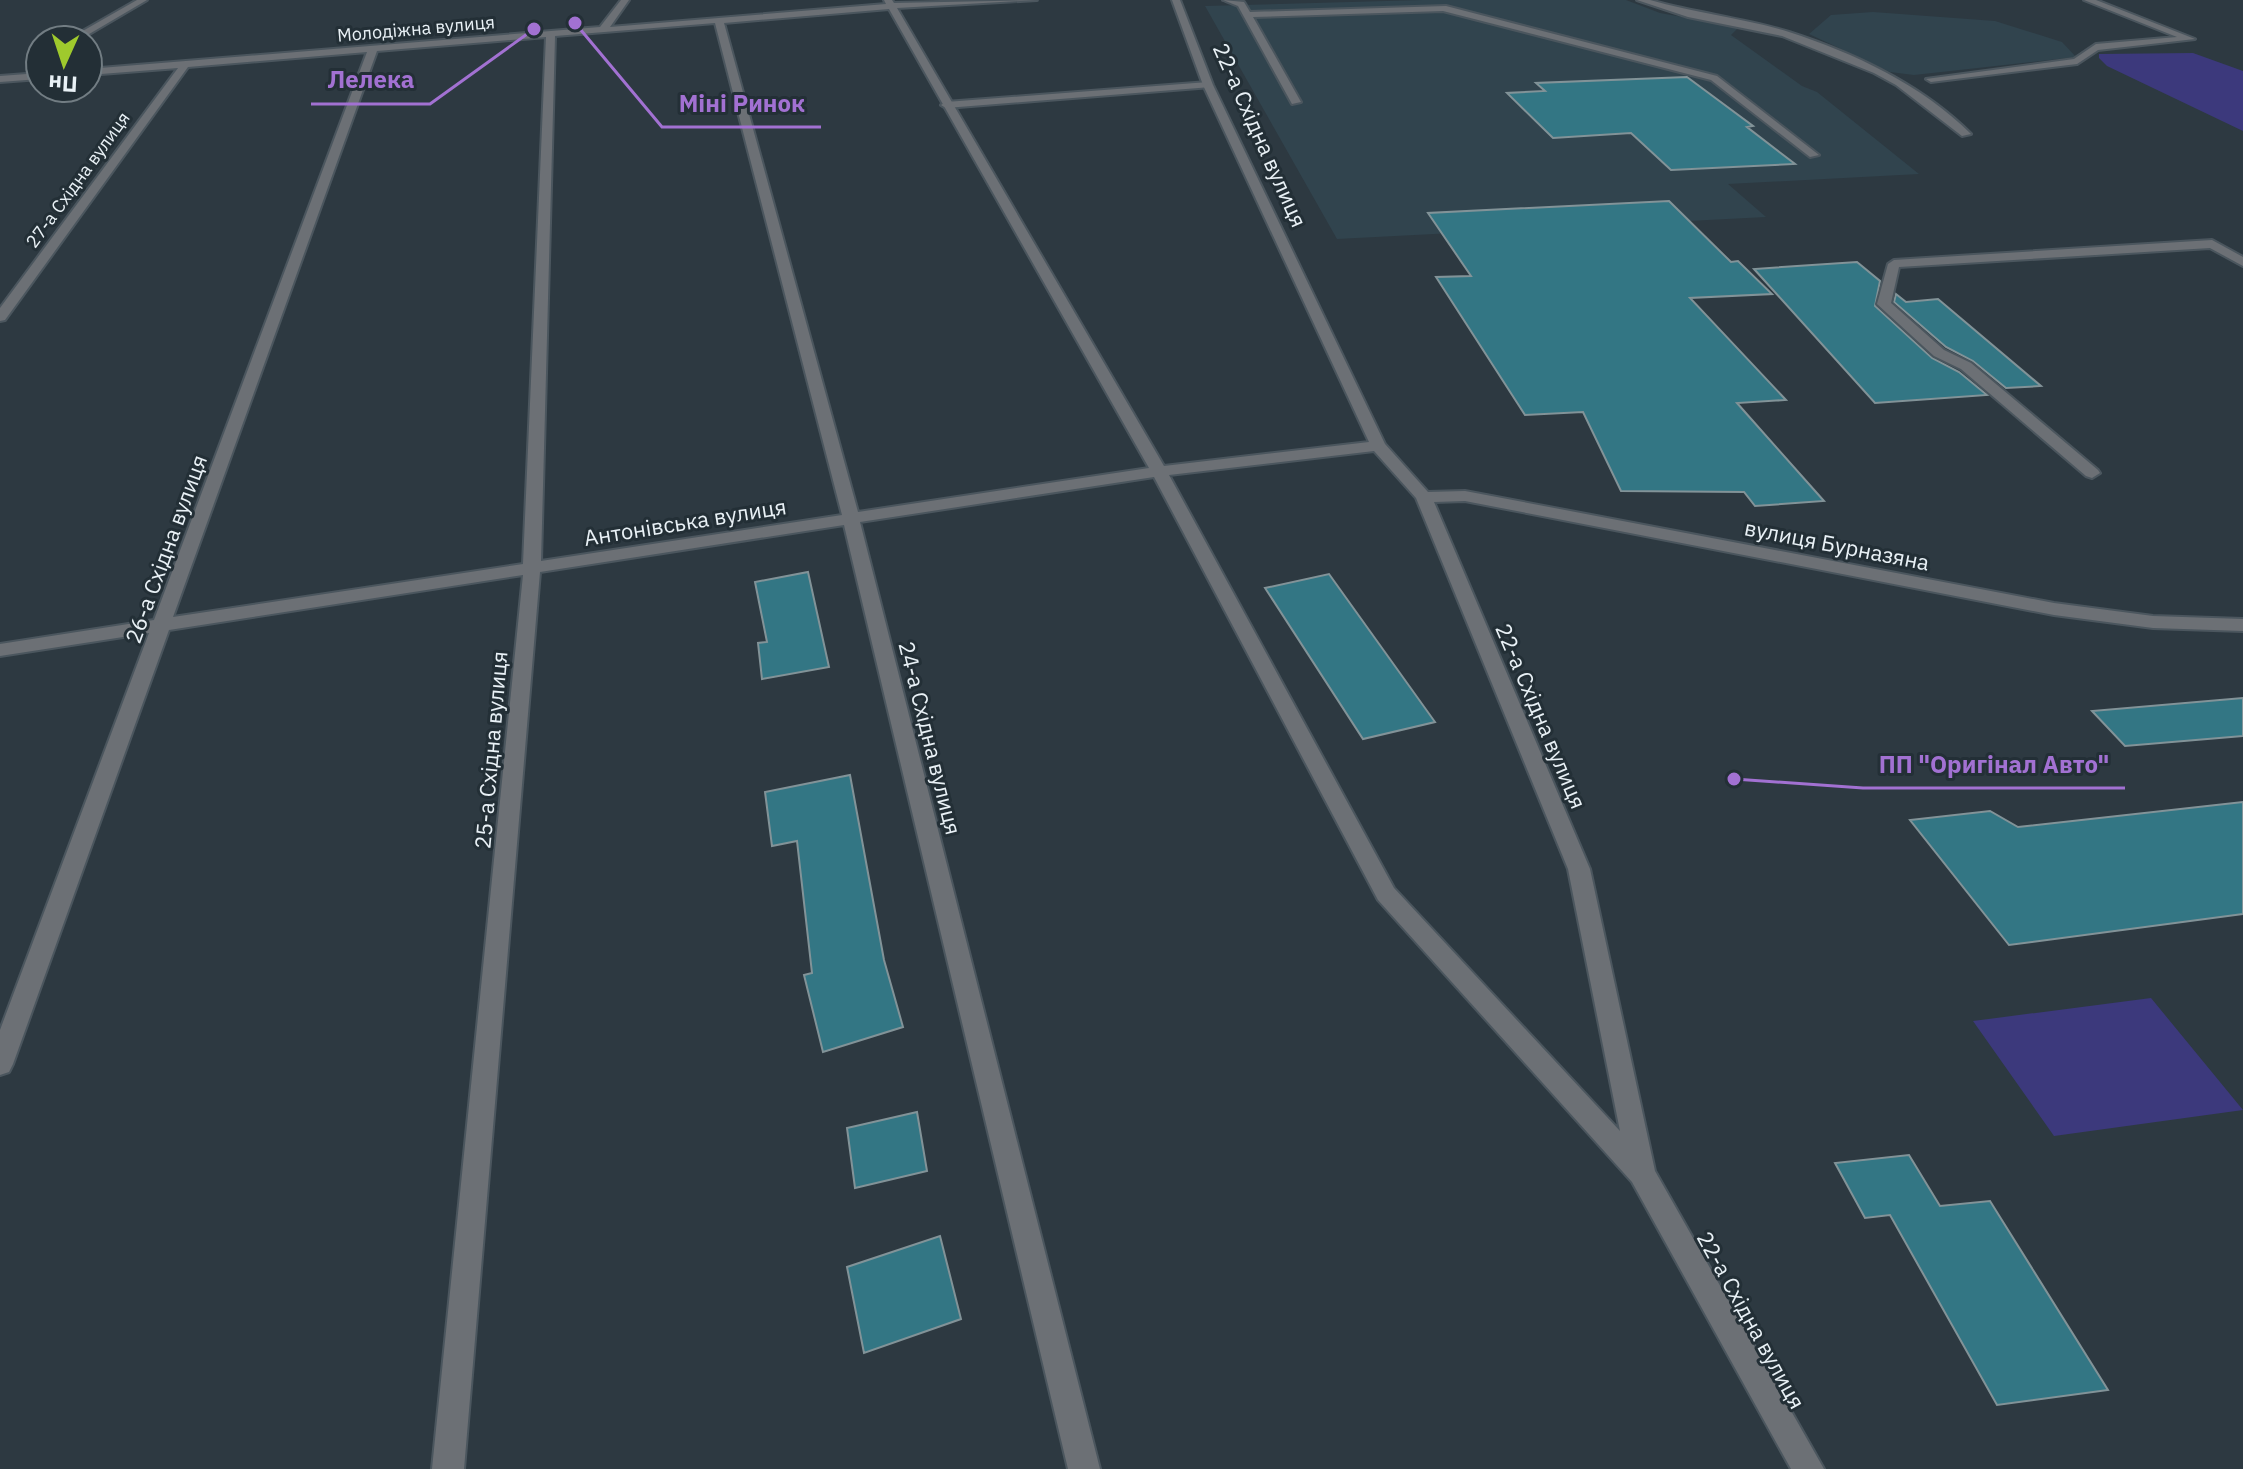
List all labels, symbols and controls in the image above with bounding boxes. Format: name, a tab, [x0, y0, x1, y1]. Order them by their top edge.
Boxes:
street label: Молодіжна вулиця	[336, 10, 496, 47]
north arrow	[24, 24, 104, 104]
street label: 22-а Східна вулиця	[1207, 38, 1314, 231]
callout: Лелека	[311, 56, 430, 104]
text: Лелека	[328, 63, 414, 95]
text: Пн	[48, 69, 78, 100]
callout: Міні Ринок	[662, 79, 821, 127]
text: Міні Ринок	[679, 87, 805, 119]
street label: 27-а Східна вулиця	[21, 107, 135, 252]
street label: 26-а Східна вулиця	[118, 451, 213, 647]
street label: Антонівська вулиця	[582, 491, 788, 552]
street label: вулиця Бурназяна	[1742, 512, 1932, 577]
street label: 22-а Східна вулиця	[1489, 619, 1594, 813]
street label: 24-а Східна вулиця	[892, 638, 969, 838]
street label: 25-а Східна вулиця	[467, 650, 514, 850]
callout: ПП "Оригінал Авто"	[1863, 740, 2125, 788]
text: ПП "Оригінал Авто"	[1879, 748, 2109, 780]
street label: 22-а Східна вулиця	[1691, 1226, 1812, 1414]

